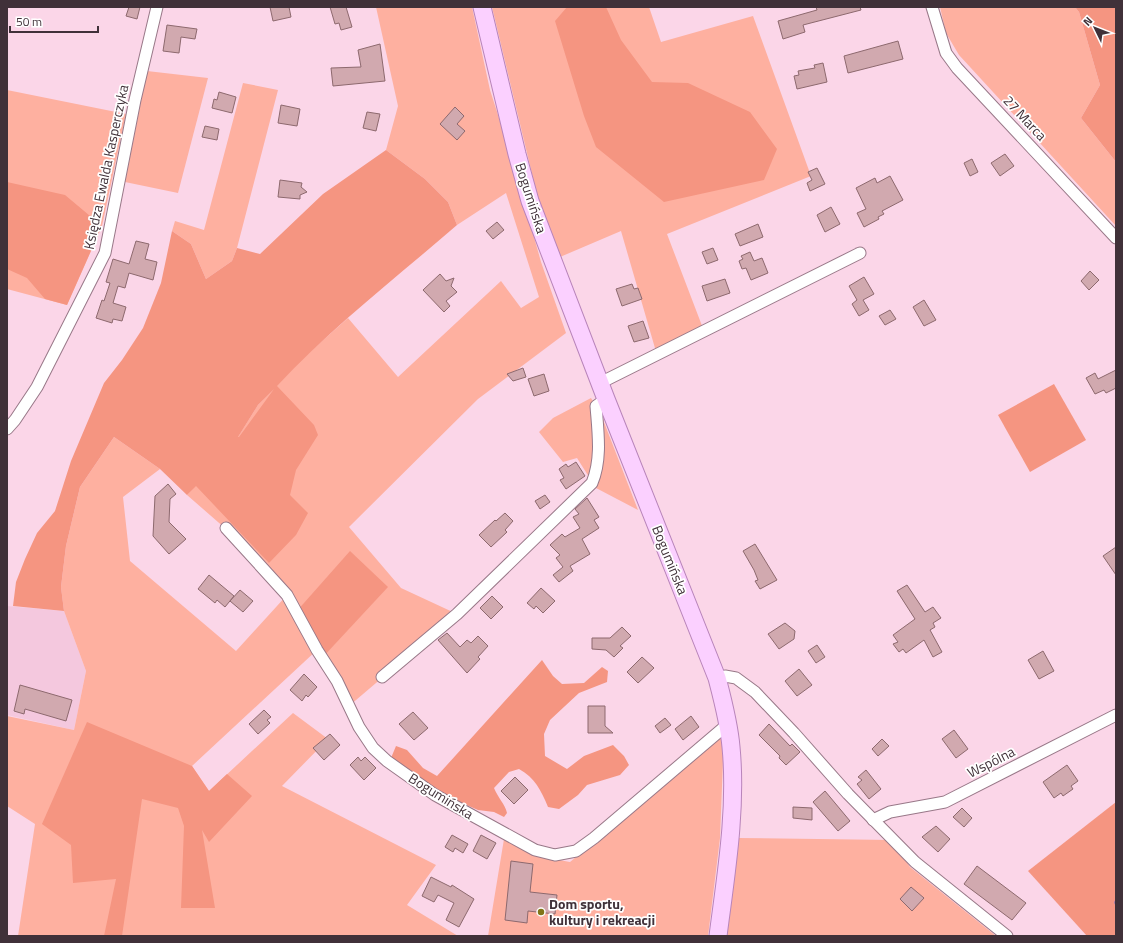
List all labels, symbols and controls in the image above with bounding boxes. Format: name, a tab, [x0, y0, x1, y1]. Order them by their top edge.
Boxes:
scale bar	[10, 8, 98, 34]
north arrow	[1075, 8, 1115, 48]
text: 50 m	[16, 12, 42, 31]
text: N	[1079, 13, 1096, 29]
street label: Księdza Ewalda Kasperczyka	[78, 83, 133, 251]
street label: 27 Marca	[999, 90, 1052, 145]
street label: Bogumińska	[510, 160, 553, 236]
street label: Bogumińska	[647, 522, 694, 598]
street label: Wspólna	[963, 741, 1018, 783]
street label: Bogumińska	[405, 767, 478, 824]
place label: Dom sportu, kultury i rekreacji	[549, 893, 655, 930]
marker: Dom sportu, kultury i rekreacji	[536, 907, 546, 917]

